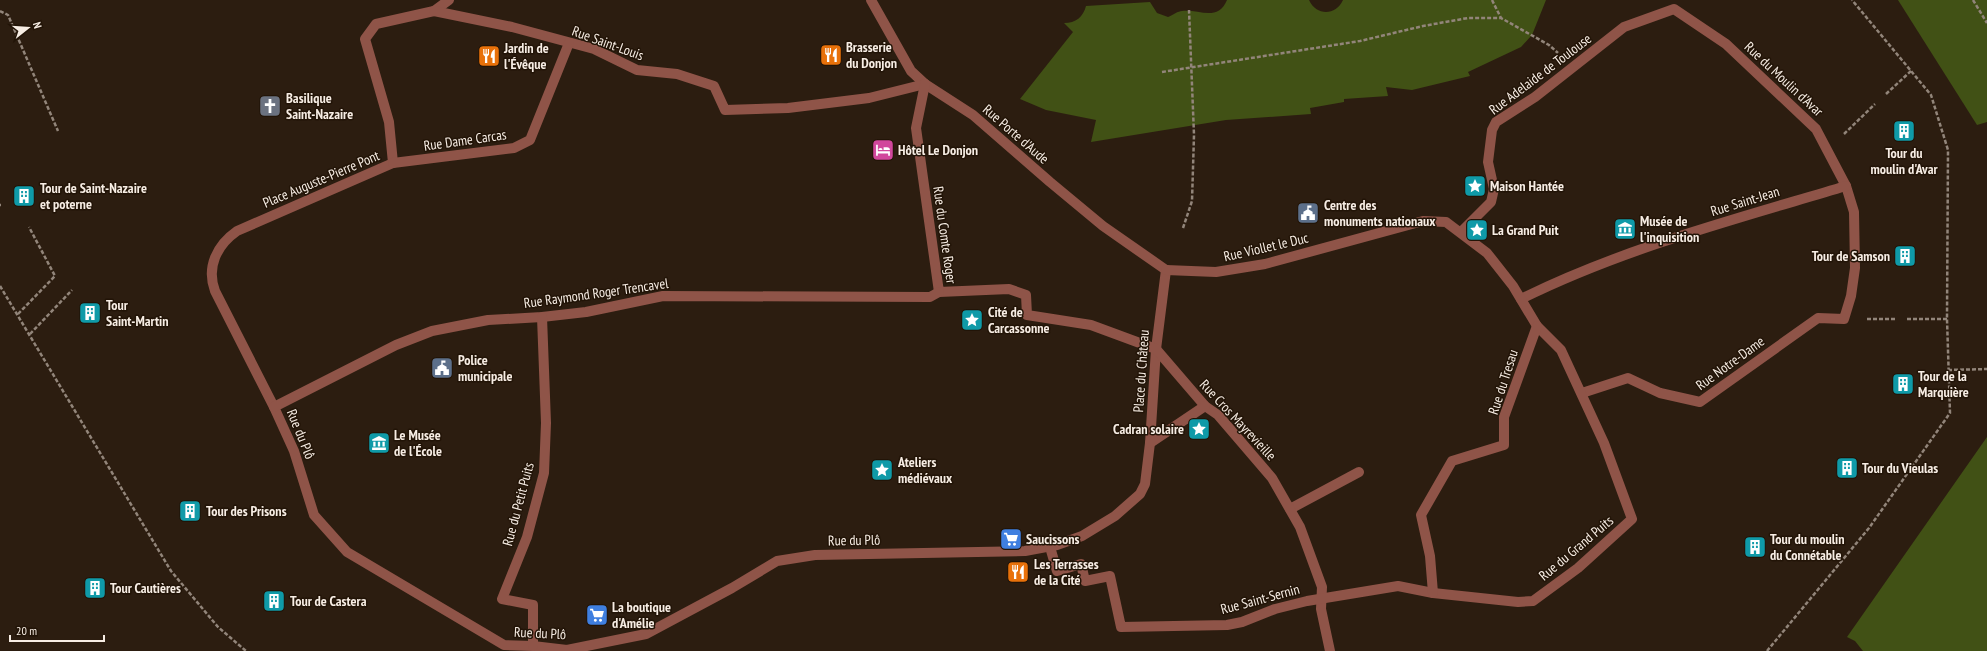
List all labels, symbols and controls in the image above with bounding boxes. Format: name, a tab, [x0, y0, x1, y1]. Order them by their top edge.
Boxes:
north arrow	[8, 8, 48, 48]
text: N	[30, 20, 45, 30]
street label: Rue Saint-Louis	[570, 22, 647, 64]
street label: Rue Adelaide de Toulouse	[1485, 29, 1595, 118]
place label: Brasserie du Donjon	[846, 38, 897, 72]
street label: Rue du Moulin d'Avar	[1741, 38, 1827, 120]
place label: Jardin de l'Évêque	[503, 39, 549, 73]
restaurant icon: Brasserie du Donjon	[818, 42, 844, 68]
restaurant icon: Jardin de l'Évêque	[476, 43, 502, 69]
place label: Basilique Saint-Nazaire	[286, 89, 353, 123]
church icon: Basilique Saint-Nazaire	[257, 93, 283, 119]
street label: Rue Porte d'Aude	[979, 100, 1053, 168]
building icon: Tour du moulin d'Avar	[1891, 118, 1917, 144]
street label: Rue Dame Carcas	[422, 125, 508, 155]
hotel icon: Hôtel Le Donjon	[870, 137, 896, 163]
place label: Hôtel Le Donjon	[898, 141, 978, 159]
place label: Tour du moulin d'Avar	[1870, 144, 1938, 178]
street label: Place Auguste-Pierre Pont	[260, 146, 382, 212]
place icon: Maison Hantée	[1462, 173, 1488, 199]
place label: Maison Hantée	[1490, 177, 1564, 195]
place label: Tour de Saint-Nazaire et poterne	[40, 179, 147, 213]
street label: Rue Saint-Jean	[1709, 182, 1781, 220]
building icon: Tour de Saint-Nazaire et poterne	[11, 183, 37, 209]
street label: Rue du Comte Roger	[929, 185, 961, 285]
place label: Centre des monuments nationaux	[1324, 196, 1436, 230]
public building icon: Centre des monuments nationaux	[1295, 200, 1321, 226]
place label: Musée de l'inquisition	[1640, 212, 1699, 246]
museum icon: Musée de l'inquisition	[1612, 216, 1638, 242]
place icon: La Grand Puit	[1464, 217, 1490, 243]
place label: La Grand Puit	[1492, 221, 1559, 239]
street label: Rue Viollet le Duc	[1222, 229, 1310, 265]
building icon: Tour de Samson	[1892, 243, 1918, 269]
place label: Tour de Samson	[1812, 247, 1890, 265]
street label: Rue Raymond Roger Trencavel	[523, 274, 670, 312]
place label: Tour Saint-Martin	[106, 296, 169, 330]
building icon: Tour Saint-Martin	[77, 300, 103, 326]
place label: Cité de Carcassonne	[988, 303, 1049, 337]
place icon: Cité de Carcassonne	[959, 307, 985, 333]
street label: Place du Château	[1129, 329, 1153, 413]
street label: Rue Notre-Dame	[1692, 332, 1768, 394]
street label: Rue du Tresau	[1484, 347, 1522, 417]
place label: Police municipale	[458, 351, 512, 385]
public building icon: Police municipale	[429, 355, 455, 381]
place label: Tour de la Marquière	[1918, 367, 1969, 401]
building icon: Tour de la Marquière	[1890, 371, 1916, 397]
street label: Rue Cros Mayrevieille	[1196, 376, 1280, 464]
street label: Rue du Plô	[283, 406, 319, 462]
place icon: Cadran solaire	[1186, 416, 1212, 442]
place label: Cadran solaire	[1113, 420, 1184, 438]
place label: Le Musée de l'École	[394, 426, 442, 460]
museum icon: Le Musée de l'École	[366, 430, 392, 456]
place label: Ateliers médiévaux	[897, 453, 953, 487]
building icon: Tour du Vieulas	[1834, 455, 1860, 481]
place icon: Ateliers médiévaux	[869, 457, 895, 483]
place label: Tour du Vieulas	[1862, 459, 1938, 477]
street label: Rue du Petit Puits	[498, 460, 538, 548]
building icon: Tour des Prisons	[177, 498, 203, 524]
place label: Tour des Prisons	[206, 502, 287, 520]
street label: Rue du Grand Puits	[1535, 511, 1617, 584]
supermarket icon: Saucissons	[998, 526, 1024, 552]
place label: Saucissons	[1026, 530, 1080, 548]
place label: Tour du moulin du Connétable	[1770, 530, 1845, 564]
street label: Rue du Plô	[828, 531, 880, 549]
building icon: Tour du moulin du Connétable	[1742, 534, 1768, 560]
place label: Les Terrasses de la Cité	[1034, 555, 1099, 589]
restaurant icon: Les Terrasses de la Cité	[1005, 559, 1031, 585]
building icon: Tour Cautières	[82, 575, 108, 601]
place label: Tour Cautières	[110, 579, 181, 597]
street label: Rue Saint-Sernin	[1219, 580, 1301, 618]
building icon: Tour de Castera	[261, 588, 287, 614]
place label: Tour de Castera	[290, 592, 367, 610]
place label: La boutique d'Amélie	[612, 598, 671, 632]
supermarket icon: La boutique d'Amélie	[584, 602, 610, 628]
scale bar	[10, 617, 104, 643]
text: 20 m	[16, 623, 37, 638]
street label: Rue du Plô	[513, 623, 567, 643]

